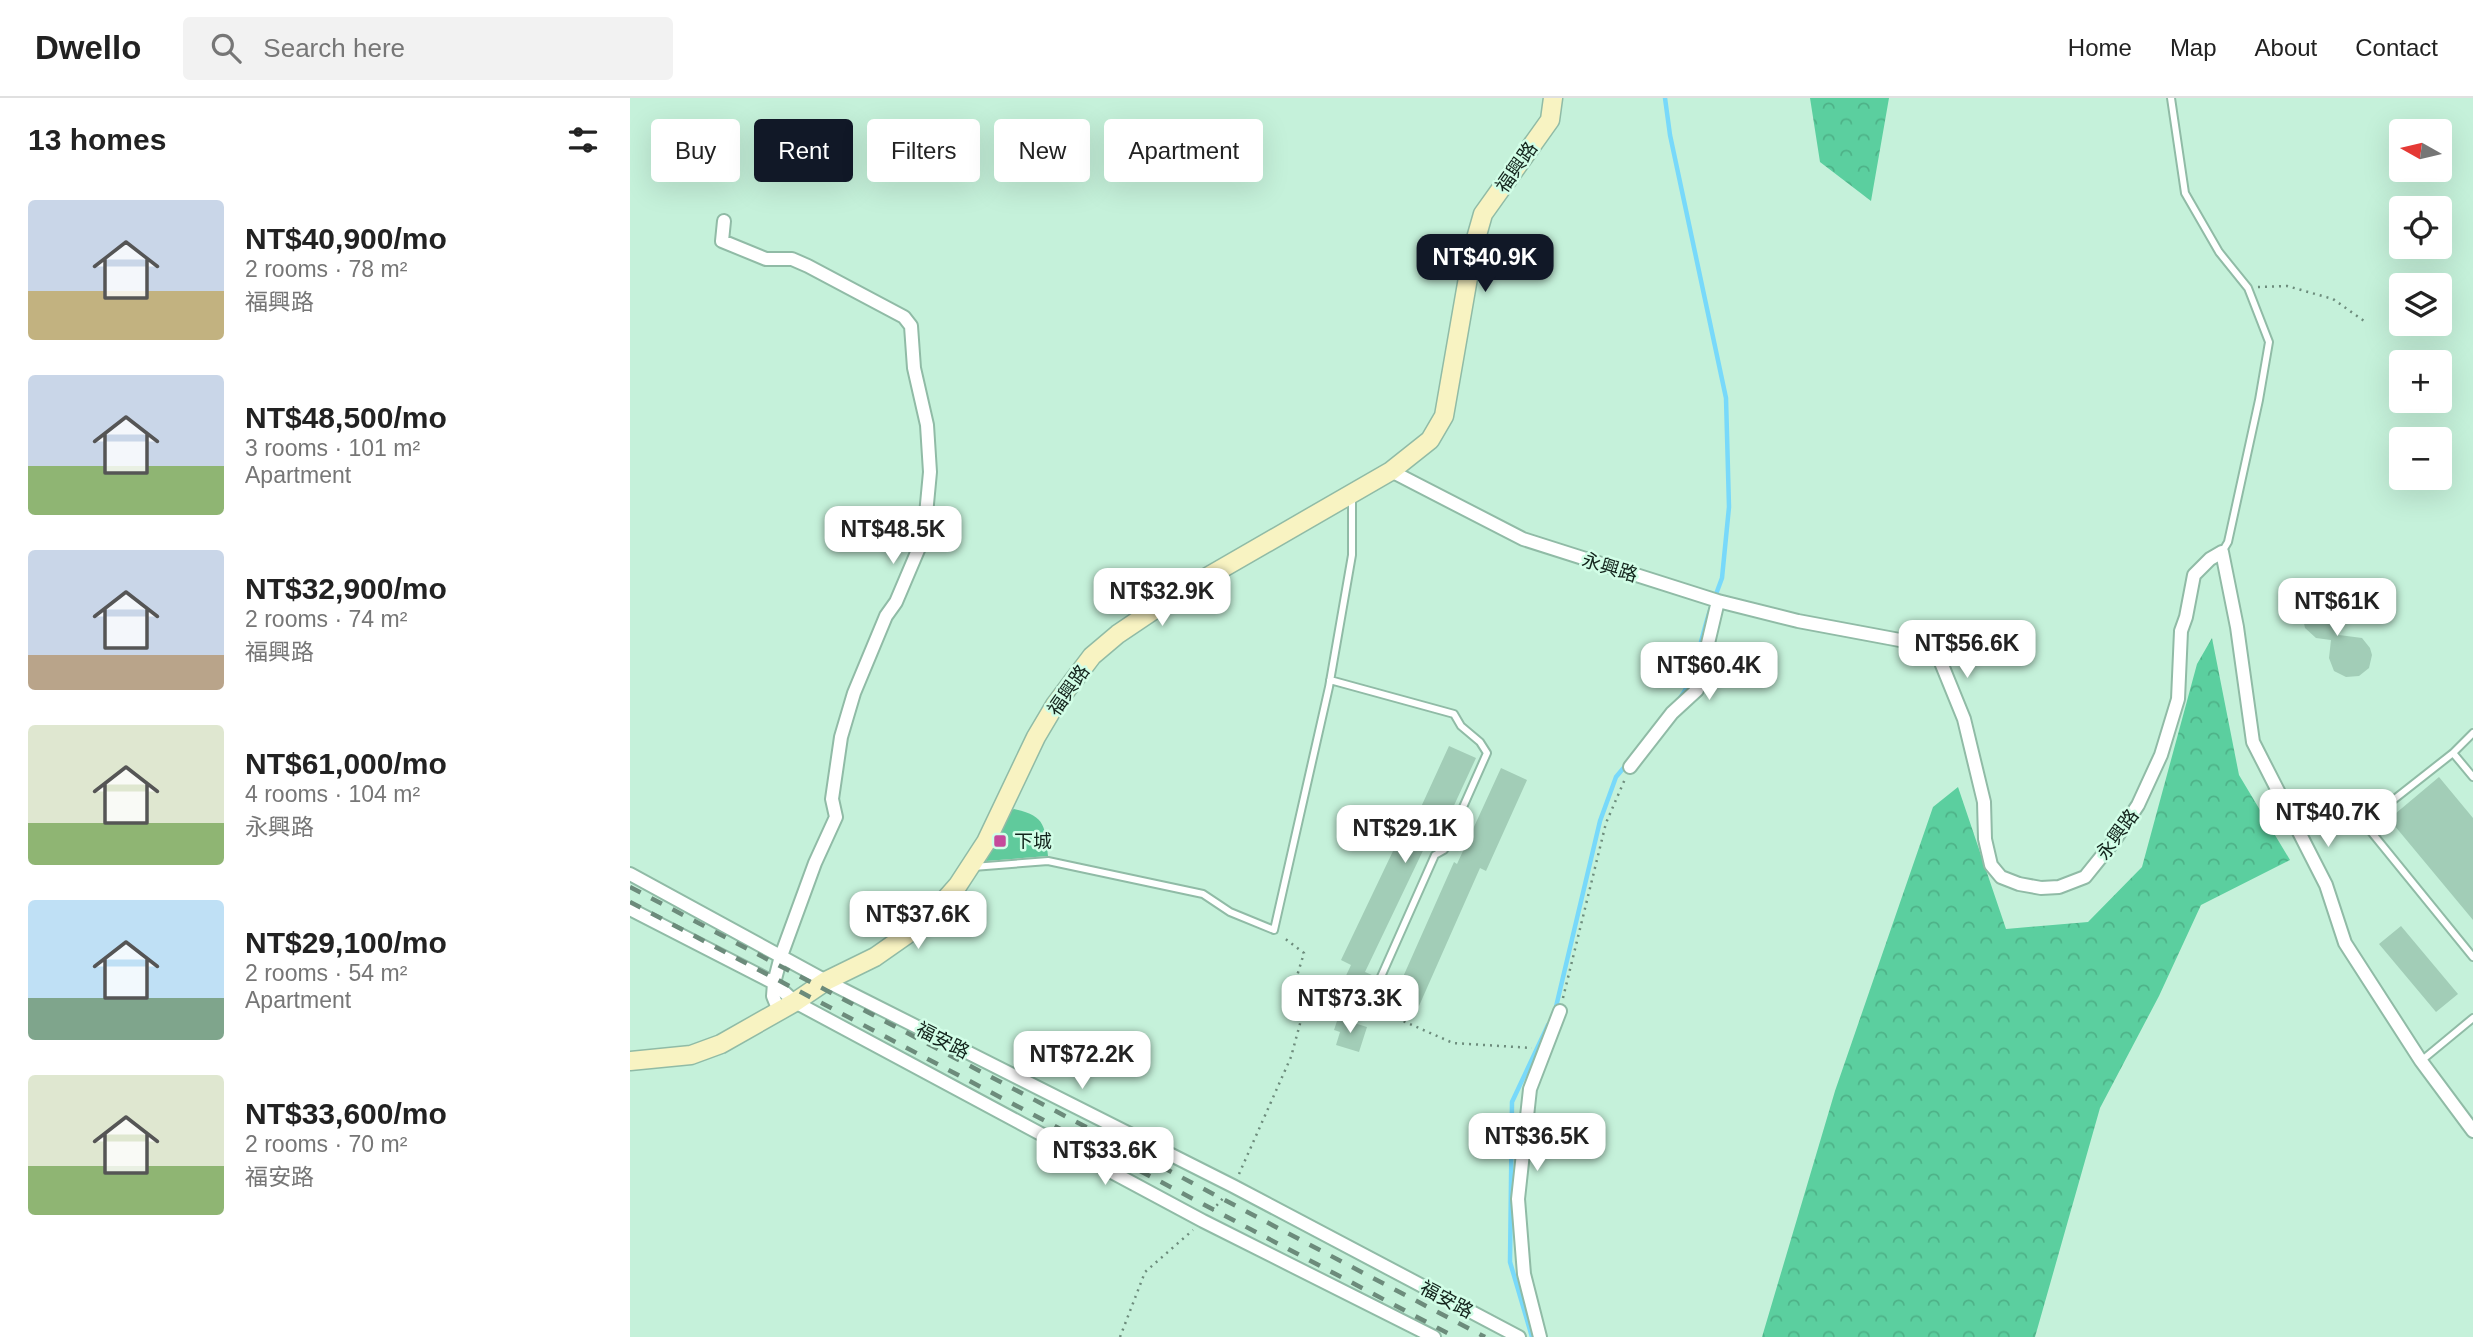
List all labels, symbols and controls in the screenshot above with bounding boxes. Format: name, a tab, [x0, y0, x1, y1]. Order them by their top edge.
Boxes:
search box	[183, 17, 673, 80]
text: Dwello	[35, 29, 141, 66]
icon: search	[207, 29, 245, 67]
text: Search here	[263, 33, 405, 63]
text: Home	[2068, 34, 2132, 61]
text: Map	[2170, 34, 2217, 61]
text: About	[2255, 34, 2317, 61]
text: Contact	[2355, 34, 2438, 61]
chip: Buy	[651, 119, 740, 182]
chip: Rent	[754, 119, 853, 182]
chip: Filters	[867, 119, 980, 182]
chip: New	[994, 119, 1090, 182]
chip: Apartment	[1104, 119, 1263, 182]
north arrow	[2389, 119, 2452, 182]
map controls	[2389, 119, 2452, 490]
icon: filters	[564, 121, 602, 159]
text: 13 homes	[28, 123, 166, 156]
street label: 福興路	[1491, 138, 1541, 197]
button: locate	[2389, 196, 2452, 259]
text: NT$40,900/mo	[245, 222, 447, 255]
icon: home	[84, 228, 168, 312]
pin: NT$40.9K	[1413, 234, 1557, 294]
text: NT$40.9K	[1433, 244, 1537, 270]
text: 2 rooms · 78 m²	[245, 256, 407, 282]
button: layers	[2389, 273, 2452, 336]
text: 福興路	[245, 289, 314, 315]
button: +	[2389, 350, 2452, 413]
text: NT$48,500/mo	[245, 401, 447, 434]
icon: home	[84, 403, 168, 487]
button: −	[2389, 427, 2452, 490]
text: 3 rooms · 101 m²	[245, 435, 420, 461]
text: Apartment	[245, 462, 351, 488]
pin: NT$48.5K	[821, 506, 965, 566]
text: NT$48.5K	[841, 516, 945, 542]
street label: 永興路	[1580, 549, 1640, 586]
pin: NT$32.9K	[1090, 568, 1234, 628]
text: NT$32,900/mo	[245, 572, 447, 605]
icon: home	[84, 578, 168, 662]
text: NT$32.9K	[1110, 578, 1214, 604]
pin: NT$61K	[2280, 578, 2394, 638]
text: NT$61K	[2294, 588, 2380, 614]
text: 2 rooms · 74 m²	[245, 606, 407, 632]
pin: NT$56.6K	[1895, 620, 2039, 680]
text: NT$56.6K	[1915, 630, 2019, 656]
text: 福興路	[245, 639, 314, 665]
pin: NT$60.4K	[1637, 642, 1781, 702]
text: NT$60.4K	[1657, 652, 1761, 678]
street label: 福興路	[1043, 661, 1093, 720]
text: NT$61,000/mo	[245, 747, 447, 780]
icon: home	[84, 753, 168, 837]
text: 4 rooms · 104 m²	[245, 781, 420, 807]
pin: NT$40.7K	[2256, 790, 2400, 849]
text: NT$40.7K	[2276, 799, 2380, 825]
street label: 永興路	[2092, 805, 2143, 864]
pin: NT$29.1K	[1333, 806, 1477, 865]
text: 永興路	[245, 814, 314, 840]
text: NT$29.1K	[1353, 815, 1457, 841]
place label: 下城	[1014, 831, 1052, 852]
marker: 下城	[992, 833, 1008, 849]
pin: NT$37.6K	[846, 892, 990, 951]
text: NT$37.6K	[866, 901, 970, 927]
text: NT$29,100/mo	[245, 926, 447, 959]
icon: home	[84, 928, 168, 1012]
text: 2 rooms · 54 m²	[245, 960, 407, 986]
pin: NT$73.3K	[1278, 976, 1422, 1035]
text: NT$73.3K	[1298, 985, 1402, 1011]
text: Apartment	[245, 987, 351, 1013]
street label: 福安路	[913, 1018, 973, 1063]
pin: NT$72.2K	[1010, 1032, 1154, 1091]
text: NT$72.2K	[1030, 1041, 1134, 1067]
text: NT$33,600/mo	[245, 1097, 447, 1130]
icon: home	[84, 1103, 168, 1187]
pin: NT$36.5K	[1465, 1114, 1609, 1173]
text: NT$36.5K	[1485, 1123, 1589, 1149]
pin: NT$33.6K	[1033, 1128, 1177, 1187]
text: 2 rooms · 70 m²	[245, 1131, 407, 1157]
text: NT$33.6K	[1053, 1137, 1157, 1163]
text: 福安路	[245, 1164, 314, 1190]
street label: 福安路	[1417, 1277, 1477, 1322]

